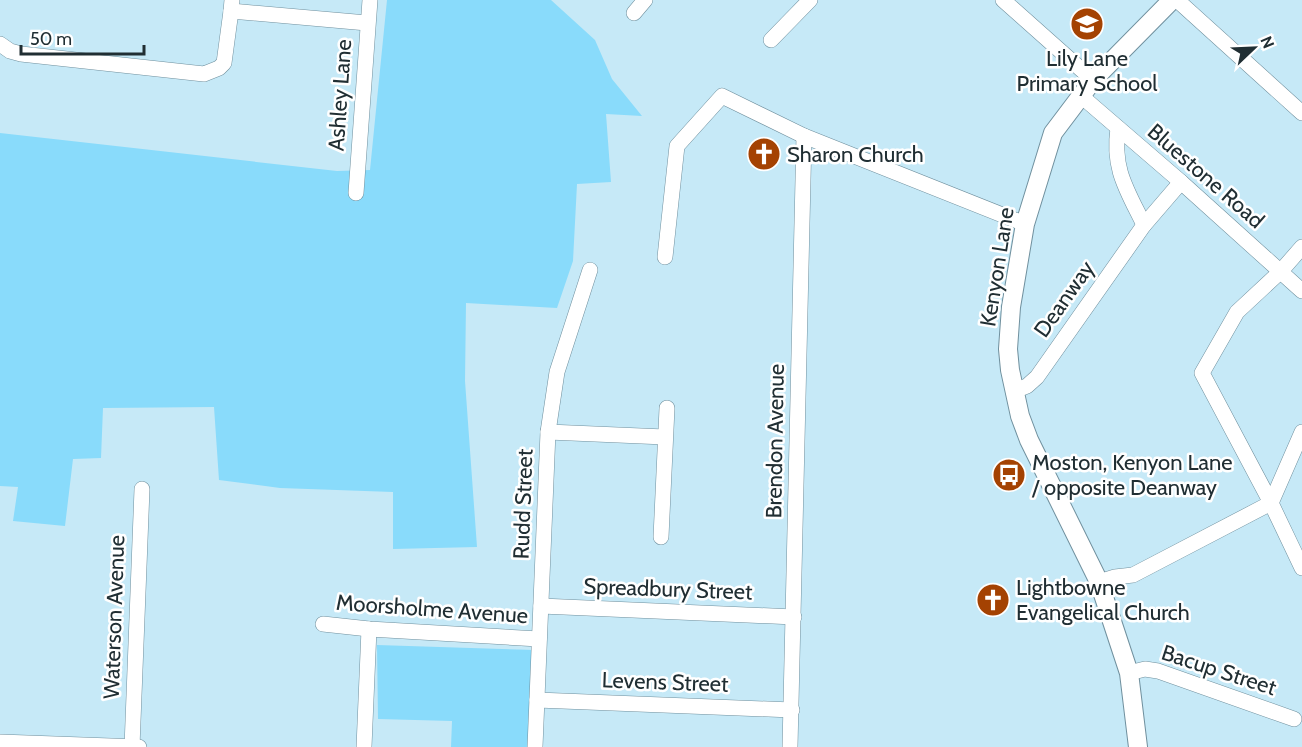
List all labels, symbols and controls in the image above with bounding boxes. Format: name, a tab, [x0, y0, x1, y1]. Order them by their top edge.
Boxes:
school or university icon: Lily Lane Primary School	[1069, 6, 1105, 42]
scale bar	[21, 18, 144, 56]
north arrow	[1224, 18, 1284, 78]
text: 50 m	[30, 28, 72, 50]
text: N	[1256, 33, 1278, 51]
street label: Ashley Lane	[323, 38, 357, 152]
place label: Lily Lane Primary School	[1016, 45, 1158, 97]
street label: Bluestone Road	[1142, 118, 1270, 234]
church icon: Sharon Church	[746, 136, 782, 172]
place label: Sharon Church	[787, 141, 924, 168]
street label: Kenyon Lane	[974, 205, 1020, 329]
street label: Deanway	[1028, 256, 1100, 342]
street label: Brendon Avenue	[760, 363, 790, 519]
street label: Rudd Street	[508, 448, 538, 560]
place label: Moston, Kenyon Lane / opposite Deanway	[1031, 449, 1233, 501]
bus stop icon: Moston, Kenyon Lane / opposite Deanway	[991, 457, 1027, 493]
street label: Waterson Avenue	[98, 535, 130, 699]
street label: Spreadbury Street	[583, 573, 753, 605]
place label: Lightbowne Evangelical Church	[1016, 574, 1190, 626]
church icon: Lightbowne Evangelical Church	[975, 582, 1011, 618]
street label: Moorsholme Avenue	[335, 589, 529, 629]
street label: Bacup Street	[1158, 639, 1280, 701]
street label: Levens Street	[601, 666, 729, 698]

